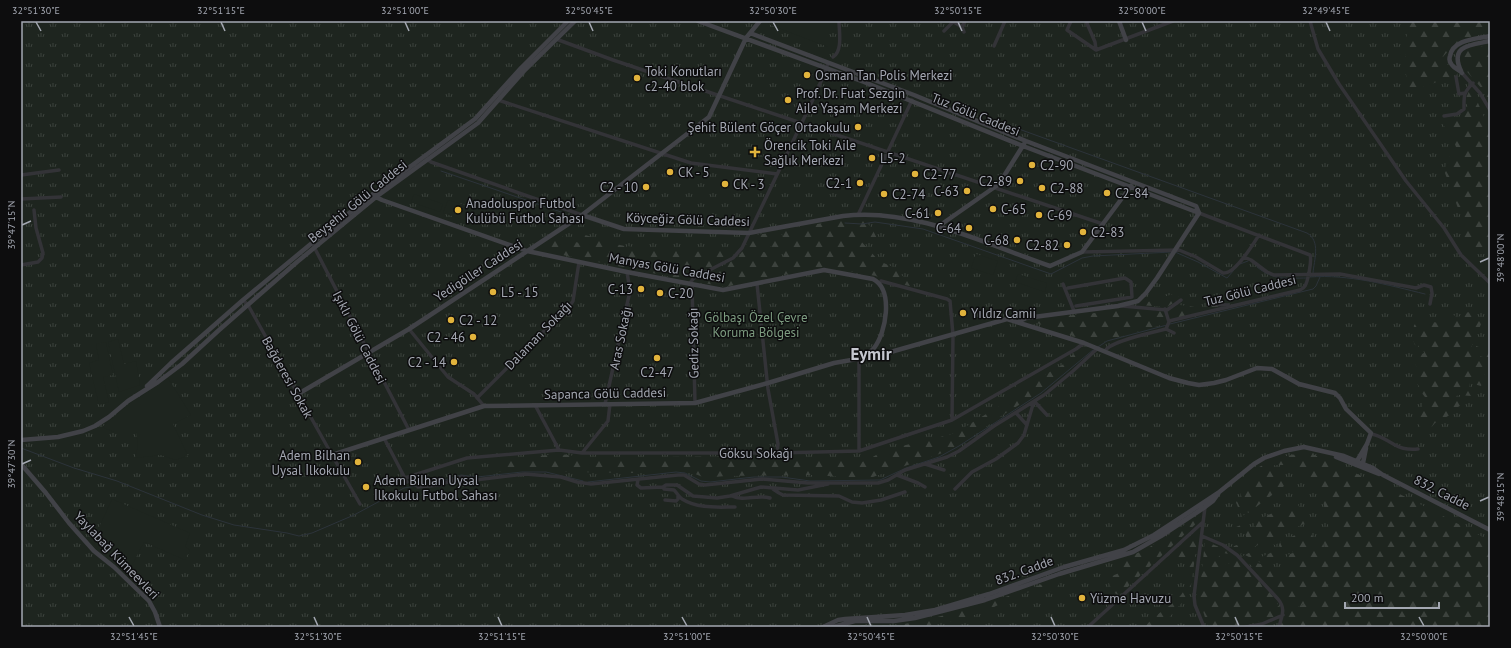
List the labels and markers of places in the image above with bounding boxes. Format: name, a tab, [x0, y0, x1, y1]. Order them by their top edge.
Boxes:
place label: Toki Konutları c2-40 blok	[645, 63, 722, 95]
place label: Osman Tan Polis Merkezi	[815, 67, 953, 84]
marker: Osman Tan Polis Merkezi	[802, 70, 812, 80]
marker: Toki Konutları c2-40 blok	[632, 73, 642, 83]
place label: Prof. Dr. Fuat Sezgin Aile Yaşam Merkezi	[796, 85, 905, 117]
marker: Prof. Dr. Fuat Sezgin Aile Yaşam Merkezi	[783, 95, 793, 105]
place label: Şehit Bülent Göçer Ortaokulu	[687, 119, 850, 136]
marker: Şehit Bülent Göçer Ortaokulu	[853, 122, 863, 132]
place label: Örencik Toki Aile Sağlık Merkezi	[764, 137, 856, 169]
marker: Örencik Toki Aile Sağlık Merkezi	[749, 146, 761, 158]
place label: L5-2	[880, 150, 906, 167]
marker: L5-2	[867, 153, 877, 163]
place label: C2-90	[1040, 157, 1073, 174]
marker: C2-90	[1027, 160, 1037, 170]
place label: CK - 5	[678, 164, 710, 181]
place label: C2-77	[923, 166, 956, 183]
marker: CK - 5	[665, 167, 675, 177]
marker: C2-77	[910, 169, 920, 179]
place label: C2-89	[979, 173, 1012, 190]
place label: C2-1	[826, 175, 852, 192]
place label: CK - 3	[733, 176, 765, 193]
marker: C2-89	[1015, 176, 1025, 186]
marker: C2-1	[855, 178, 865, 188]
place label: C2 - 10	[600, 179, 638, 196]
marker: CK - 3	[720, 179, 730, 189]
place label: C2-88	[1050, 180, 1083, 197]
marker: C2 - 10	[641, 182, 651, 192]
place label: C-63	[934, 183, 959, 200]
marker: C2-88	[1037, 183, 1047, 193]
place label: C2-84	[1115, 185, 1148, 202]
place label: C2-74	[892, 186, 925, 203]
marker: C-63	[962, 186, 972, 196]
marker: C2-84	[1102, 188, 1112, 198]
marker: C2-74	[879, 189, 889, 199]
place label: Anadoluspor Futbol Kulübü Futbol Sahası	[466, 195, 584, 227]
place label: C-65	[1001, 201, 1026, 218]
marker: C-65	[988, 204, 998, 214]
marker: Anadoluspor Futbol Kulübü Futbol Sahası	[453, 205, 463, 215]
place label: C-61	[905, 205, 930, 222]
place label: C-69	[1047, 207, 1072, 224]
marker: C-61	[933, 208, 943, 218]
marker: C-69	[1034, 210, 1044, 220]
place label: C-64	[936, 220, 961, 237]
marker: C-64	[964, 223, 974, 233]
place label: C2-83	[1091, 224, 1124, 241]
marker: C2-83	[1078, 227, 1088, 237]
place label: C-68	[984, 232, 1009, 249]
marker: C-68	[1012, 235, 1022, 245]
place label: C2-82	[1026, 237, 1059, 254]
marker: C2-82	[1062, 240, 1072, 250]
place label: C-13	[608, 281, 633, 298]
place label: L5 - 15	[501, 284, 539, 301]
marker: C-13	[636, 284, 646, 294]
place label: C-20	[668, 285, 693, 302]
marker: L5 - 15	[488, 287, 498, 297]
marker: C-20	[655, 288, 665, 298]
place label: Yıldız Camii	[971, 305, 1036, 322]
marker: Yıldız Camii	[958, 308, 968, 318]
place label: C2 - 12	[459, 312, 497, 329]
marker: C2 - 12	[446, 315, 456, 325]
place label: C2 - 46	[427, 329, 465, 346]
marker: C2 - 46	[468, 332, 478, 342]
marker: C2-47	[652, 353, 662, 363]
place label: C2 - 14	[408, 354, 446, 371]
marker: C2 - 14	[449, 357, 459, 367]
place label: C2-47	[640, 364, 674, 381]
place label: Adem Bilhan Uysal İlkokulu	[272, 447, 350, 479]
marker: Adem Bilhan Uysal İlkokulu	[353, 457, 363, 467]
place label: Adem Bilhan Uysal İlkokulu Futbol Sahası	[374, 472, 497, 504]
marker: Adem Bilhan Uysal İlkokulu Futbol Sahası	[361, 482, 371, 492]
place label: Yüzme Havuzu	[1090, 590, 1171, 607]
marker: Yüzme Havuzu	[1077, 593, 1087, 603]

